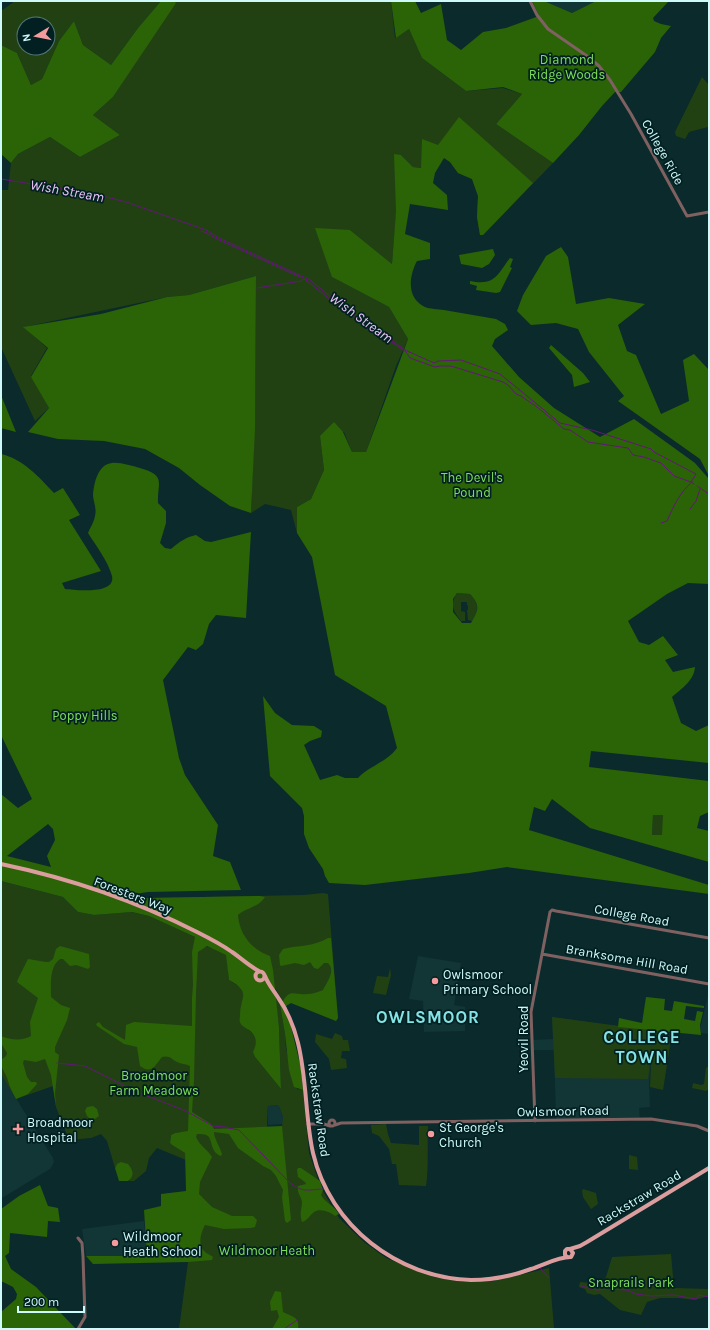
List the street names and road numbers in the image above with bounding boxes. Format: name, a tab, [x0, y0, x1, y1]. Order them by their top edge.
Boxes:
street label: College Ride	[639, 117, 687, 188]
street label: Foresters Way	[92, 873, 174, 917]
street label: College Road	[593, 901, 671, 929]
street label: Branksome Hill Road	[565, 941, 689, 977]
street label: Yeovil Road	[516, 1005, 531, 1073]
street label: Rackstraw Road	[305, 1062, 333, 1158]
street label: Owlsmoor Road	[517, 1103, 609, 1119]
street label: Rackstraw Road	[594, 1167, 684, 1229]

